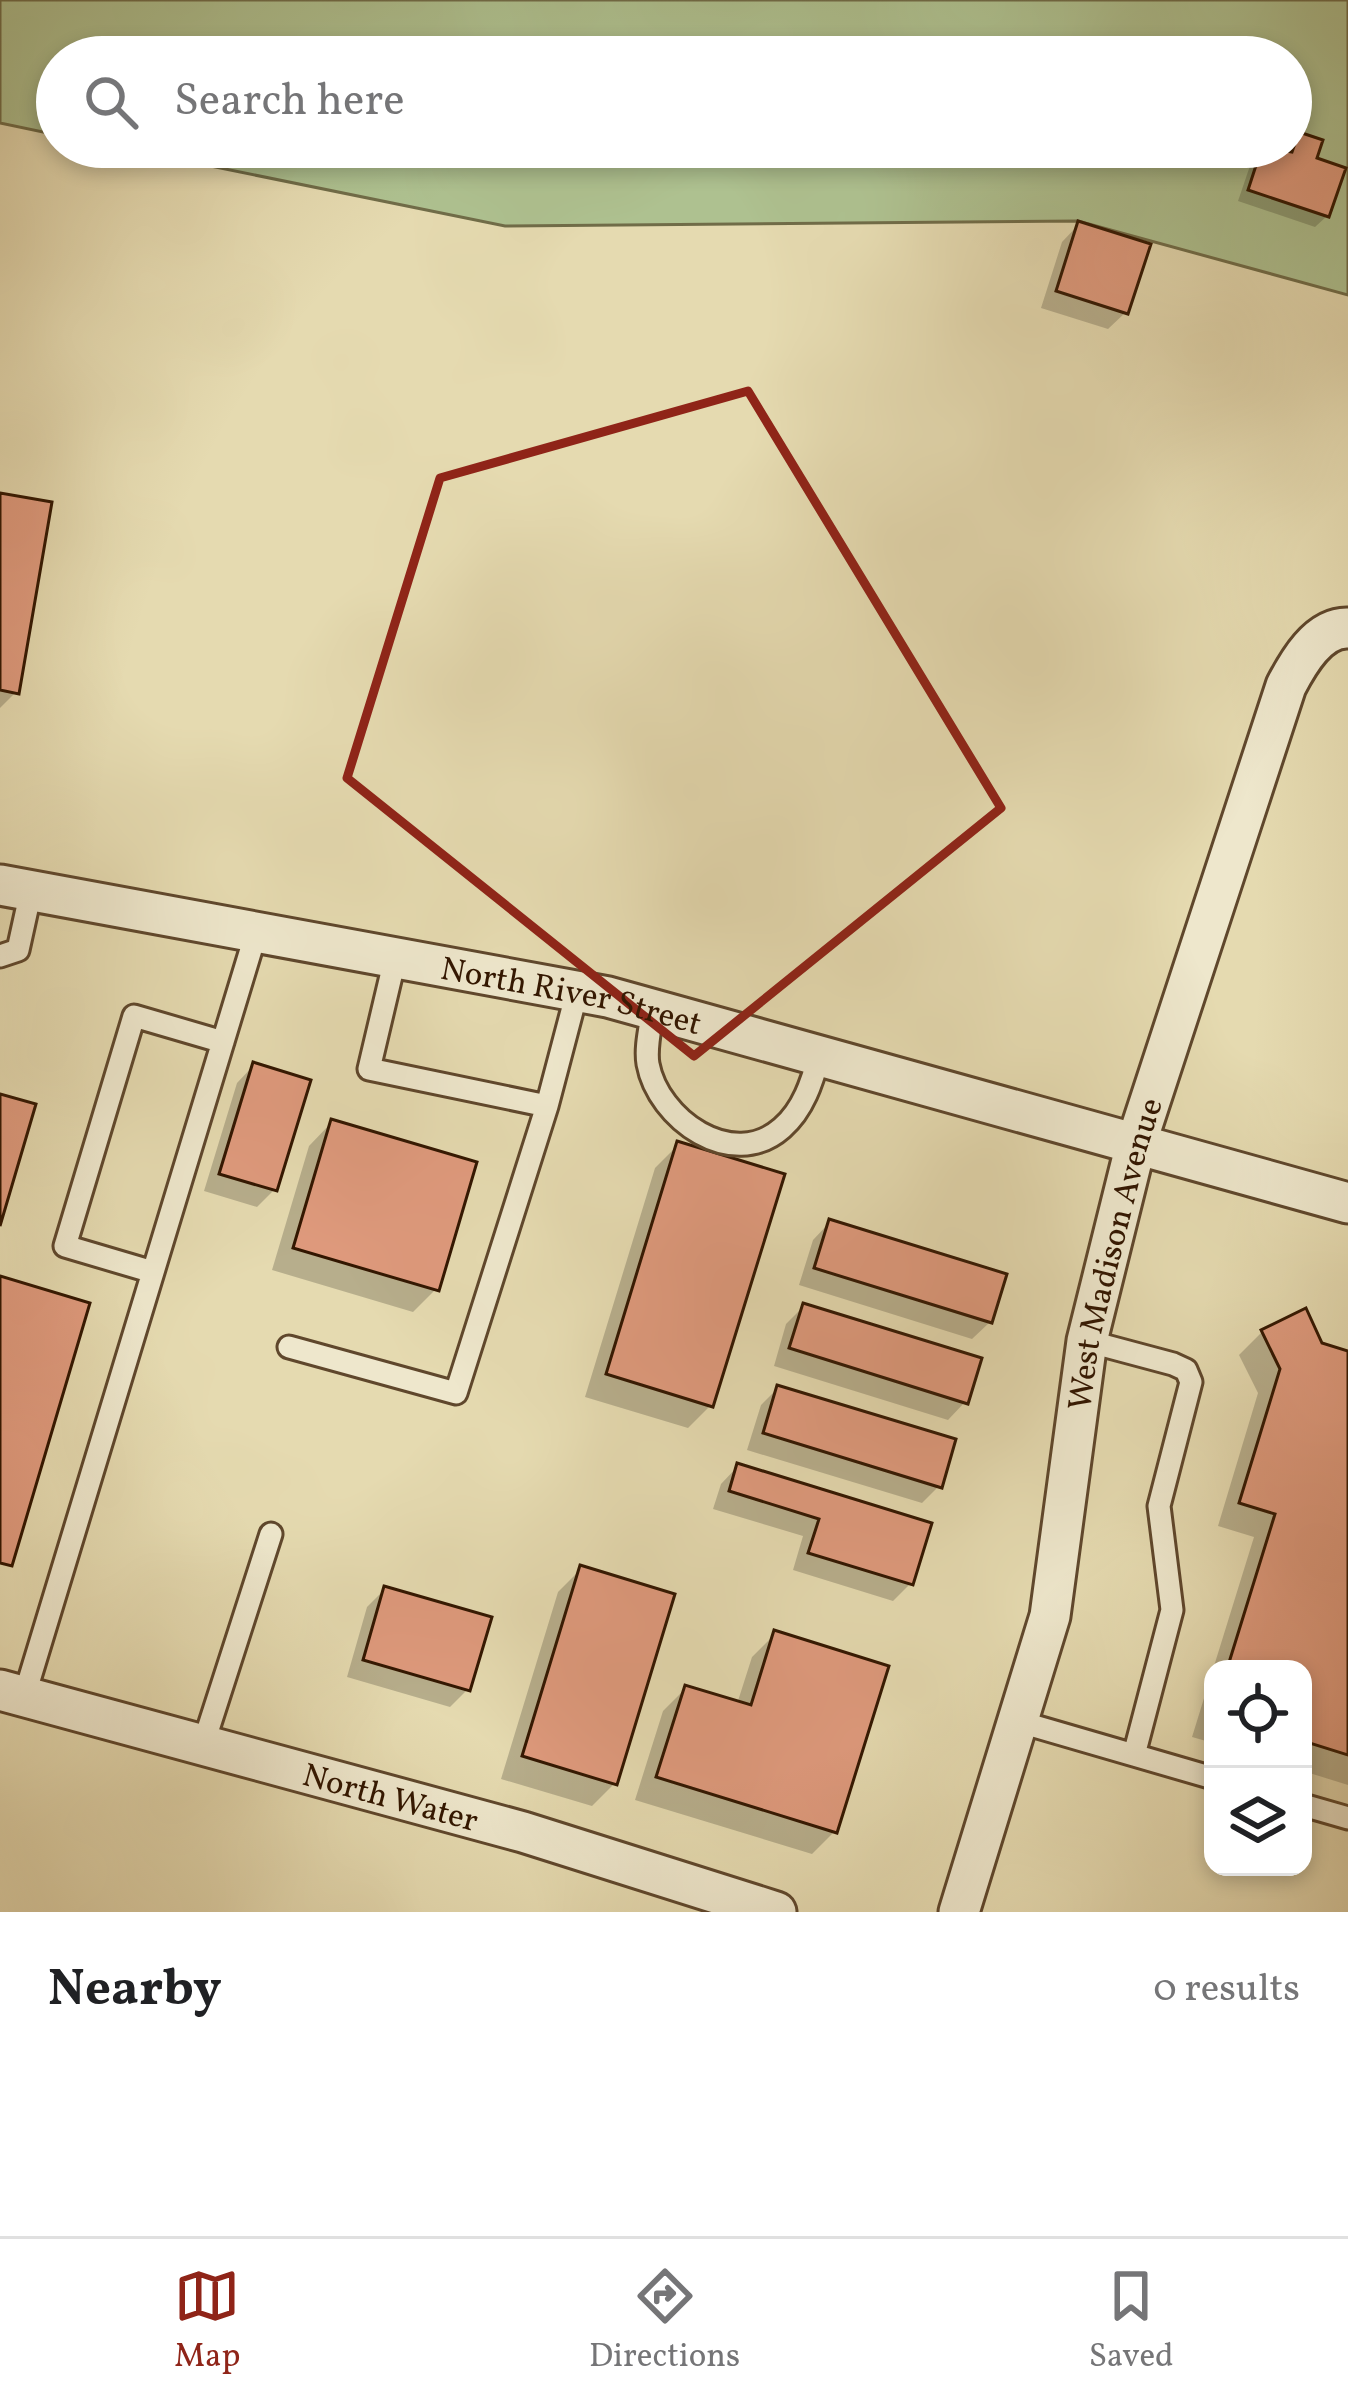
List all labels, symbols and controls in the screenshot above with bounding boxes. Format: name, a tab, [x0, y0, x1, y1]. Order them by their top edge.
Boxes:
search box	[36, 36, 1312, 168]
icon: search	[78, 69, 144, 135]
text: Search here	[174, 71, 405, 134]
street label: North River Street	[437, 948, 706, 1049]
street label: West Madison Avenue	[1059, 1093, 1177, 1413]
map controls	[1204, 1660, 1312, 1876]
button: locate	[1204, 1660, 1312, 1768]
street label: North Water	[297, 1754, 483, 1846]
button: layers	[1204, 1768, 1312, 1876]
text: Nearby	[48, 1955, 222, 2026]
text: 0 results	[1153, 1963, 1300, 2017]
tab: Map	[174, 2263, 240, 2381]
tab: Directions	[589, 2263, 740, 2381]
tab: Saved	[1089, 2263, 1174, 2381]

